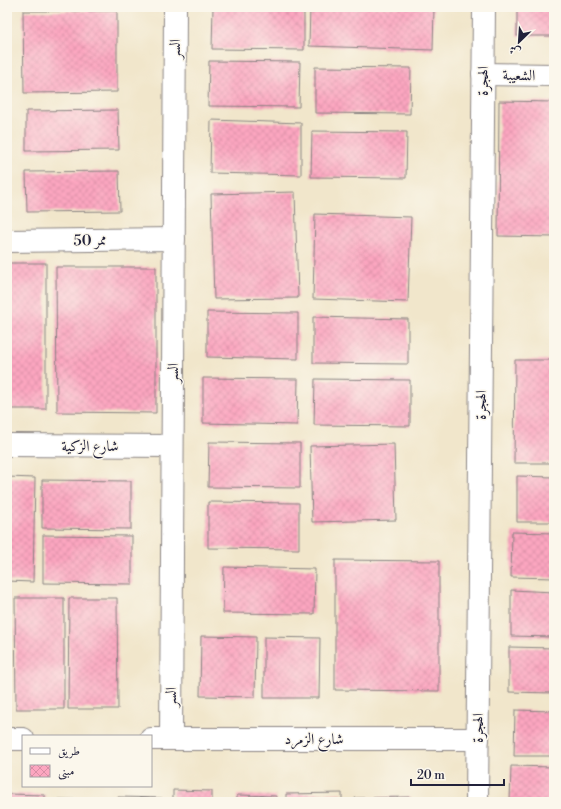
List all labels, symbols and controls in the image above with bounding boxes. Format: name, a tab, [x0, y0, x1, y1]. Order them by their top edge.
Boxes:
north arrow	[499, 22, 539, 62]
street label: السر	[166, 39, 185, 61]
text: ش	[507, 41, 523, 59]
street label: الهجرة	[474, 66, 493, 96]
street label: الشعيبة	[502, 66, 536, 85]
street label: ممر 50	[73, 231, 107, 250]
street label: السر	[164, 363, 183, 385]
street label: الهجرة	[472, 390, 491, 420]
street label: شارع الزكية	[61, 437, 119, 459]
street label: السر	[162, 687, 181, 709]
street label: الهجرة	[469, 713, 488, 743]
street label: شارع الزمرد	[284, 730, 344, 752]
legend	[22, 735, 152, 787]
text: طريق	[58, 744, 80, 759]
scale bar	[411, 761, 504, 787]
text: مبنى	[58, 764, 74, 780]
text: 20 m	[417, 768, 445, 783]

